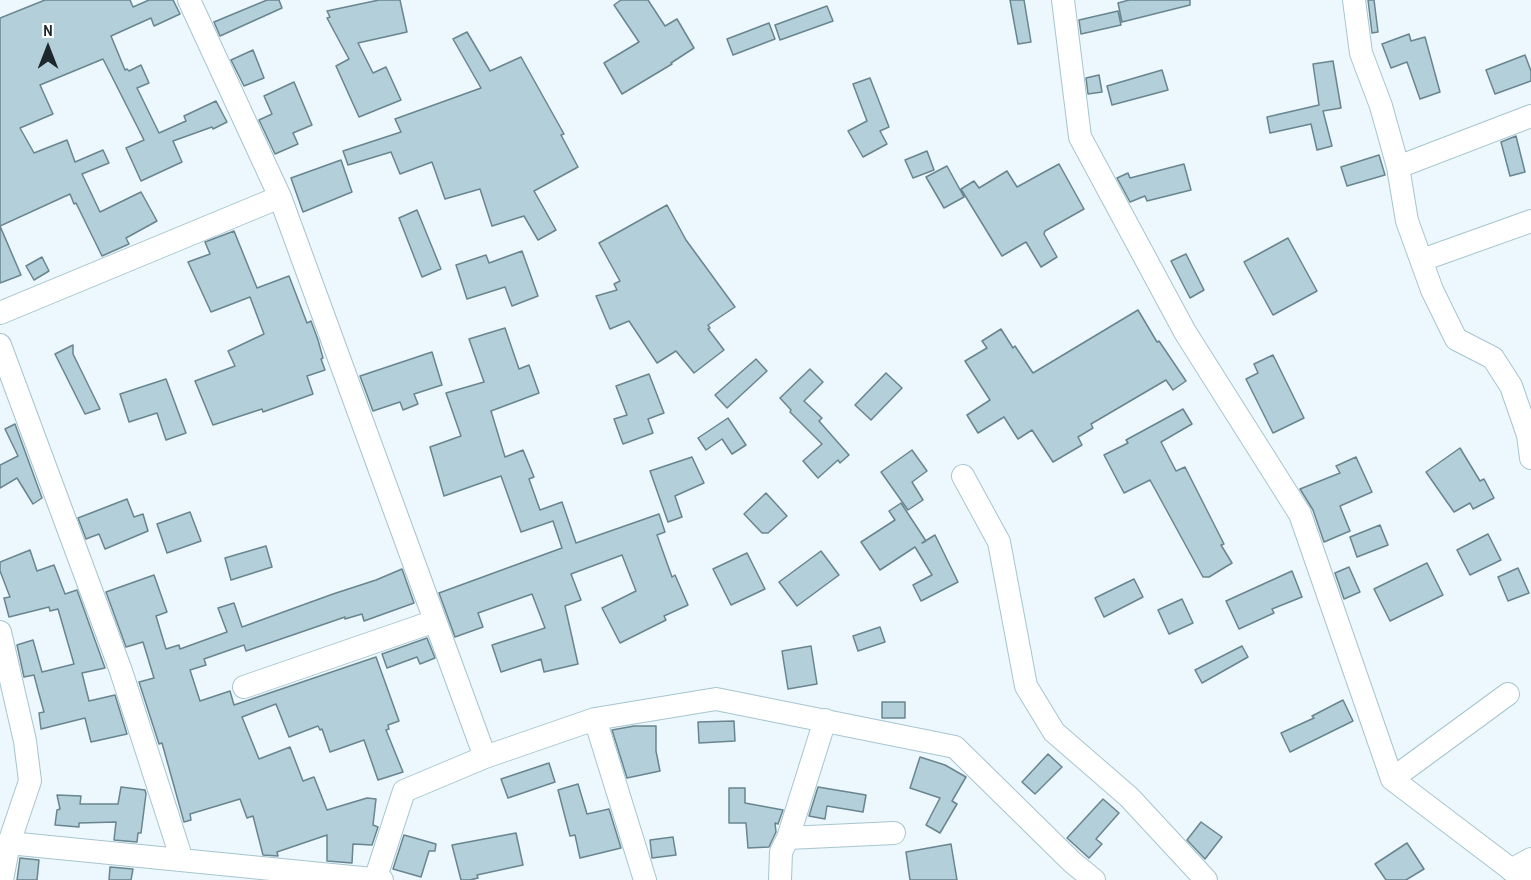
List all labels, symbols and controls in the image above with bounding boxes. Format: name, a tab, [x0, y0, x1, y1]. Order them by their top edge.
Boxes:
north arrow	[18, 18, 78, 78]
text: N	[43, 19, 53, 41]

